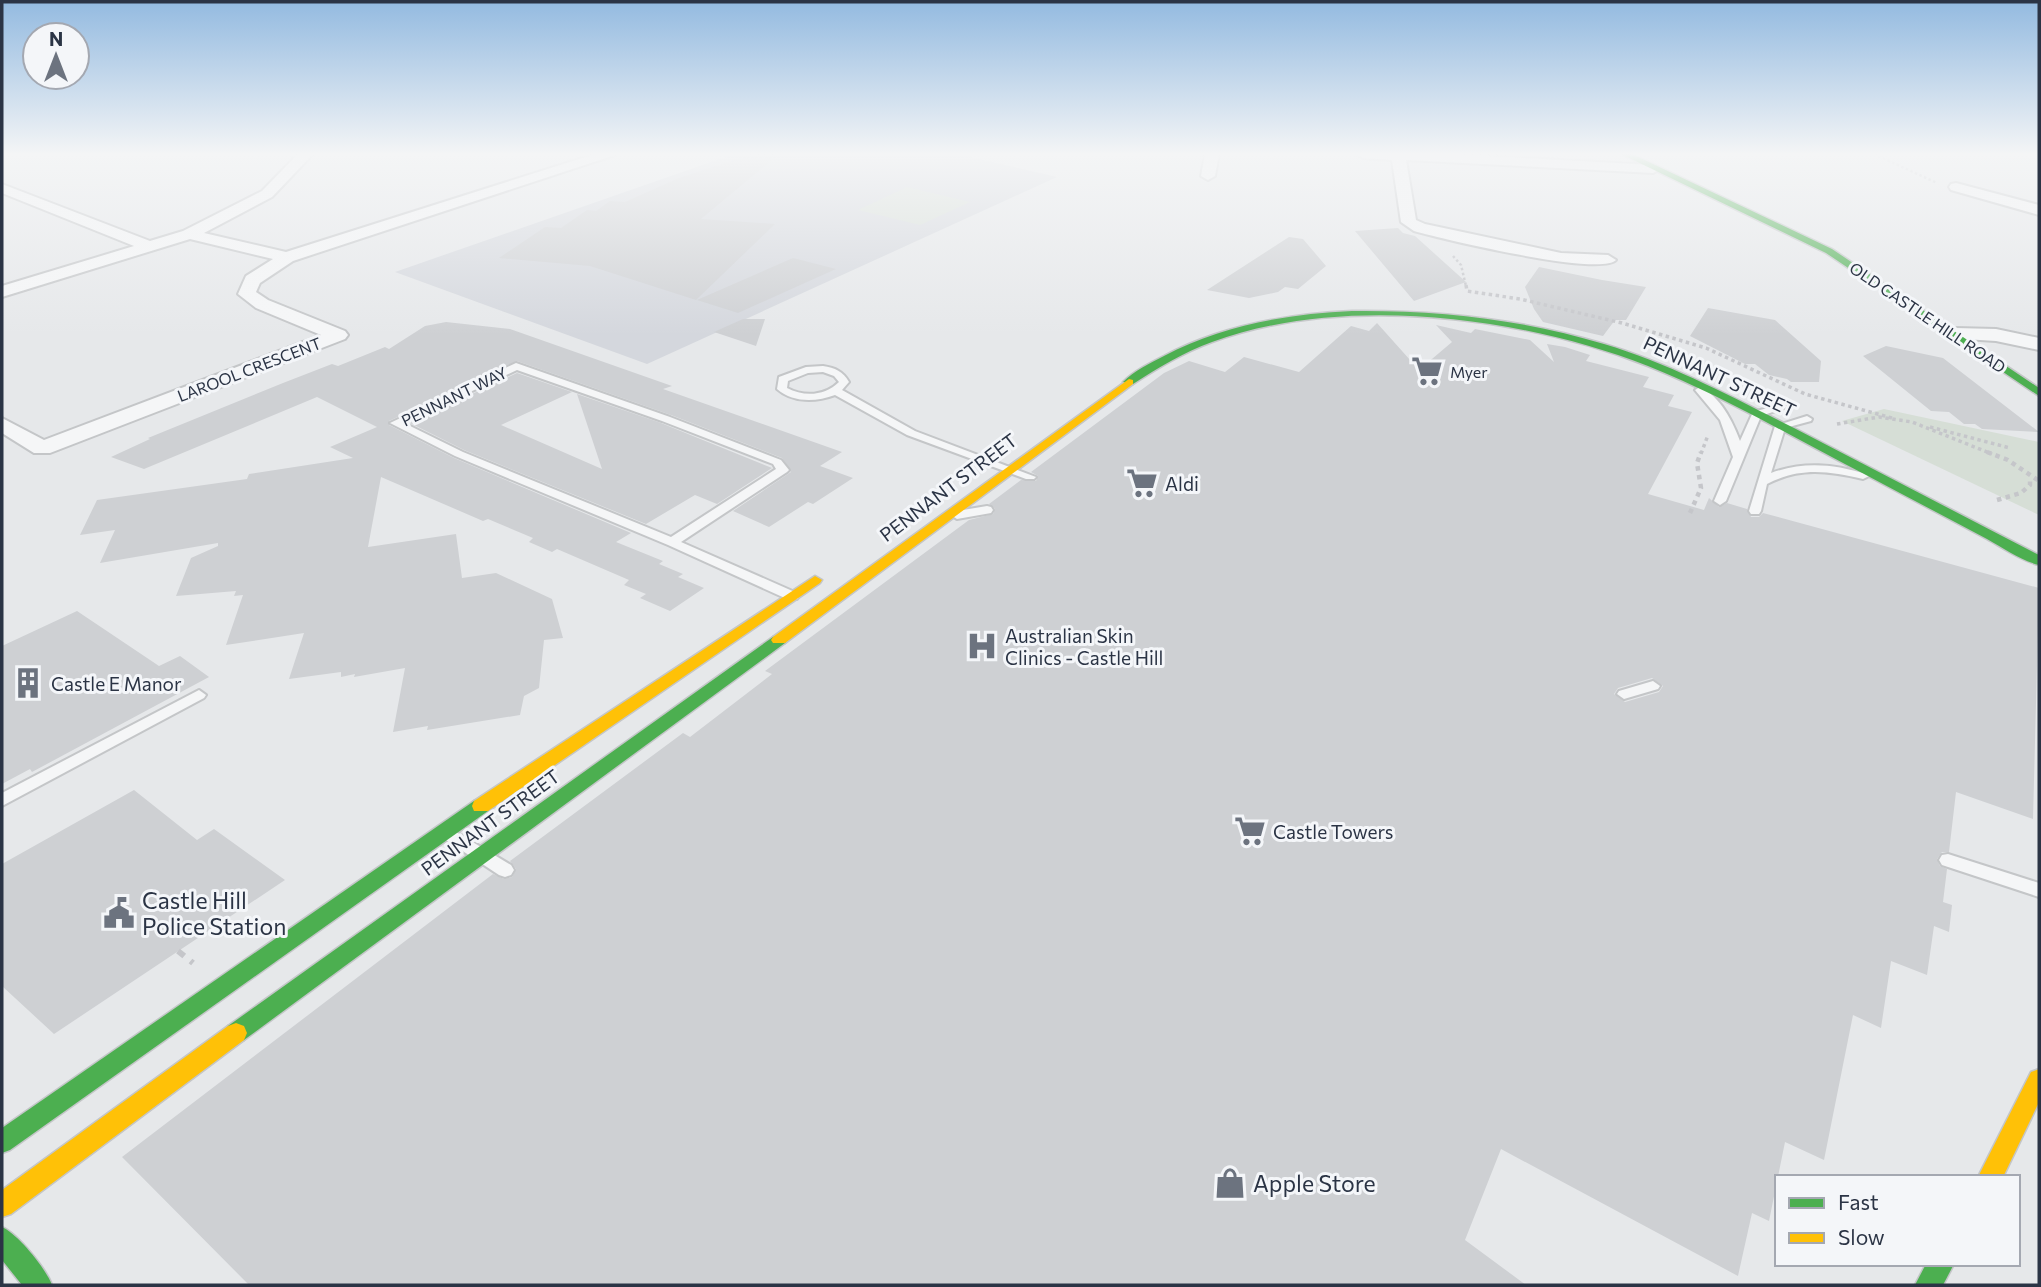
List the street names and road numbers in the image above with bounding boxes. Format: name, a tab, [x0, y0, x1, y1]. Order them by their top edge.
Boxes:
street label: OLD CASTLE HILL ROAD	[1846, 258, 2010, 376]
street label: PENNANT STREET	[1640, 331, 1800, 421]
street label: LAROOL CRESCENT	[174, 333, 324, 405]
street label: PENNANT WAY	[398, 362, 510, 430]
street label: PENNANT STREET	[875, 428, 1021, 546]
street label: PENNANT STREET	[416, 764, 564, 880]

